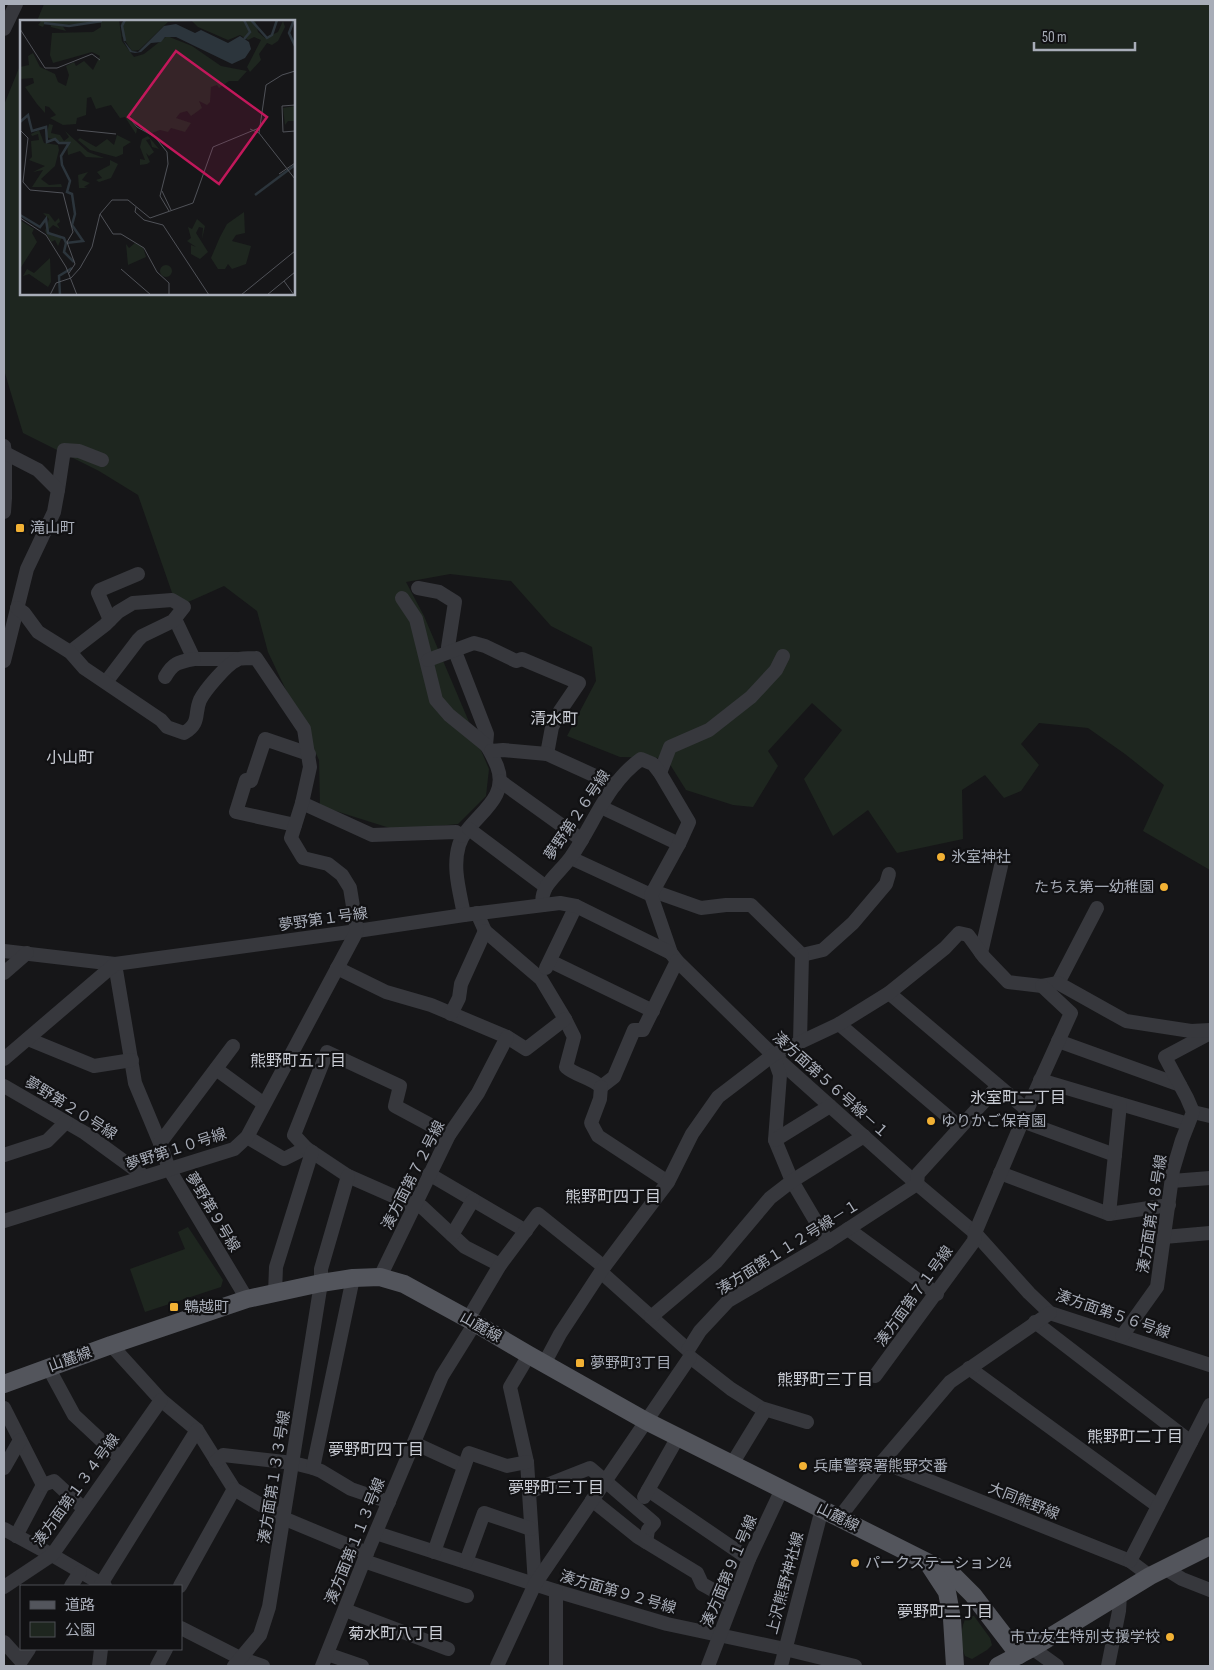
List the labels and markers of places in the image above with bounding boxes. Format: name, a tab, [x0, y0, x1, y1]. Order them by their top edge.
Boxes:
place label: 滝山町	[30, 519, 75, 538]
marker: 滝山町	[14, 522, 26, 534]
place label: 氷室神社	[951, 848, 1011, 867]
marker: 氷室神社	[935, 851, 947, 863]
place label: たちえ第一幼稚園	[1034, 878, 1154, 897]
marker: たちえ第一幼稚園	[1158, 881, 1170, 893]
place label: ゆりかご保育園	[941, 1112, 1046, 1131]
marker: ゆりかご保育園	[925, 1115, 937, 1127]
place label: 鵯越町	[184, 1298, 229, 1317]
marker: 鵯越町	[168, 1301, 180, 1313]
place label: 夢野町3丁目	[590, 1354, 671, 1373]
marker: 夢野町3丁目	[574, 1357, 586, 1369]
place label: 兵庫警察署熊野交番	[813, 1457, 948, 1476]
marker: 兵庫警察署熊野交番	[797, 1460, 809, 1472]
place label: パークステーション24	[865, 1554, 1012, 1573]
marker: パークステーション24	[849, 1557, 861, 1569]
place label: 市立友生特別支援学校	[1010, 1628, 1160, 1647]
marker: 市立友生特別支援学校	[1164, 1631, 1176, 1643]

